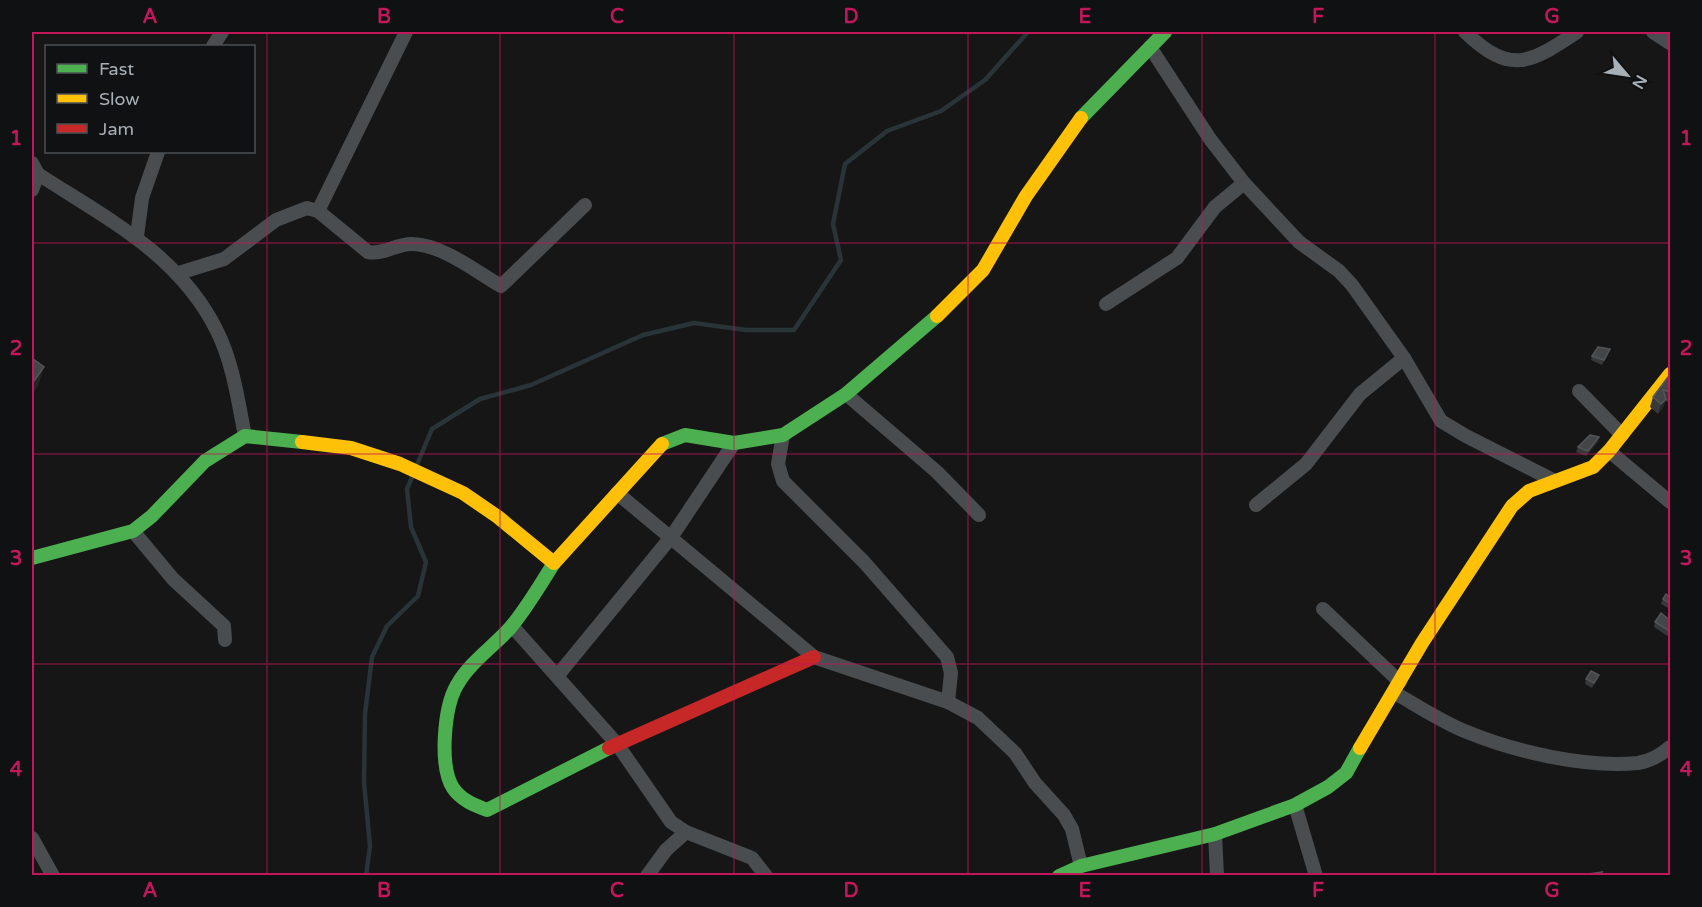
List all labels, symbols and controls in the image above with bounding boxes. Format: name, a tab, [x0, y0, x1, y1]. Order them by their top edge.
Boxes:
text: A	[143, 5, 158, 29]
text: B	[377, 5, 391, 29]
text: C	[610, 5, 624, 29]
text: D	[843, 5, 859, 29]
text: E	[1079, 5, 1092, 29]
text: F	[1312, 5, 1324, 29]
text: G	[1544, 5, 1560, 29]
legend	[45, 45, 255, 153]
north arrow	[1597, 45, 1657, 105]
text: Fast	[99, 58, 134, 80]
text: N	[1627, 71, 1651, 92]
text: Slow	[99, 88, 140, 110]
text: Jam	[99, 118, 134, 140]
text: 1	[10, 127, 22, 151]
text: 1	[1680, 127, 1692, 151]
text: 2	[10, 337, 22, 361]
text: 2	[1680, 337, 1692, 361]
text: 3	[10, 547, 22, 571]
text: 3	[1680, 547, 1692, 571]
text: 4	[10, 758, 23, 782]
text: 4	[1680, 758, 1693, 782]
text: A	[143, 879, 158, 903]
text: B	[377, 879, 391, 903]
text: C	[610, 879, 624, 903]
text: D	[843, 879, 859, 903]
text: E	[1079, 879, 1092, 903]
text: F	[1312, 879, 1324, 903]
text: G	[1544, 879, 1560, 903]

